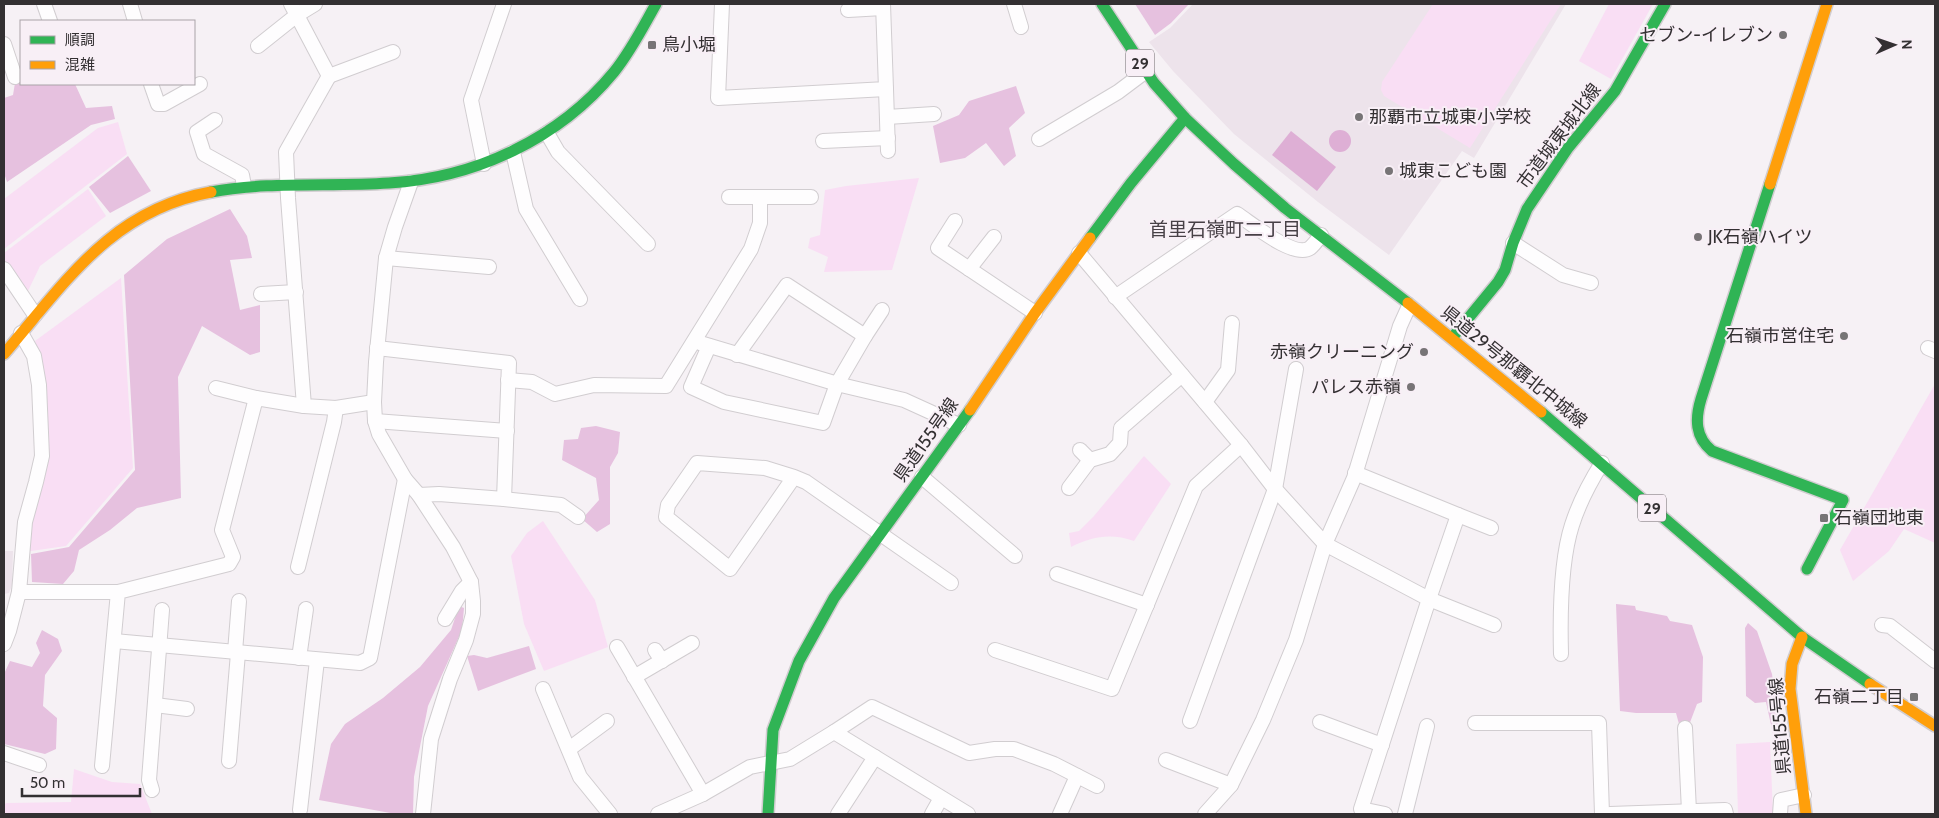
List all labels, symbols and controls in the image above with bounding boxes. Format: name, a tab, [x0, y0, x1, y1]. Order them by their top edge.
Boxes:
legend	[20, 20, 195, 85]
north arrow	[1869, 20, 1919, 70]
place label: セブン-イレブン	[1639, 24, 1773, 46]
marker: セブン-イレブン	[1777, 29, 1789, 41]
text: 順調	[65, 31, 95, 49]
place label: 鳥小堀	[662, 34, 716, 56]
marker: 鳥小堀	[646, 39, 658, 51]
text: N	[1898, 39, 1916, 50]
road number: 29	[1126, 49, 1154, 76]
text: 混雑	[65, 56, 95, 74]
street label: 市道城東城北線	[1512, 79, 1606, 193]
place label: 那覇市立城東小学校	[1369, 106, 1531, 128]
marker: 那覇市立城東小学校	[1353, 111, 1365, 123]
place label: 城東こども園	[1399, 160, 1507, 182]
marker: 城東こども園	[1383, 165, 1395, 177]
district label: 首里石嶺町二丁目	[1149, 218, 1301, 241]
place label: JK石嶺ハイツ	[1707, 226, 1812, 248]
marker: JK石嶺ハイツ	[1692, 231, 1704, 243]
street label: 県道29号那覇北中城線	[1436, 301, 1592, 433]
place label: 石嶺市営住宅	[1726, 325, 1834, 347]
marker: 石嶺市営住宅	[1838, 330, 1850, 342]
place label: 赤嶺クリーニング	[1270, 341, 1414, 363]
marker: 赤嶺クリーニング	[1418, 346, 1430, 358]
place label: パレス赤嶺	[1311, 376, 1401, 398]
marker: パレス赤嶺	[1405, 381, 1417, 393]
street label: 県道155号線	[889, 394, 963, 486]
road number: 29	[1638, 494, 1666, 522]
place label: 石嶺団地東	[1834, 507, 1924, 529]
marker: 石嶺団地東	[1818, 512, 1830, 524]
street label: 県道155号線	[1765, 677, 1795, 775]
place label: 石嶺二丁目	[1814, 686, 1904, 708]
marker: 石嶺二丁目	[1908, 691, 1920, 703]
scale bar	[22, 766, 140, 798]
text: 50 m	[30, 774, 65, 792]

